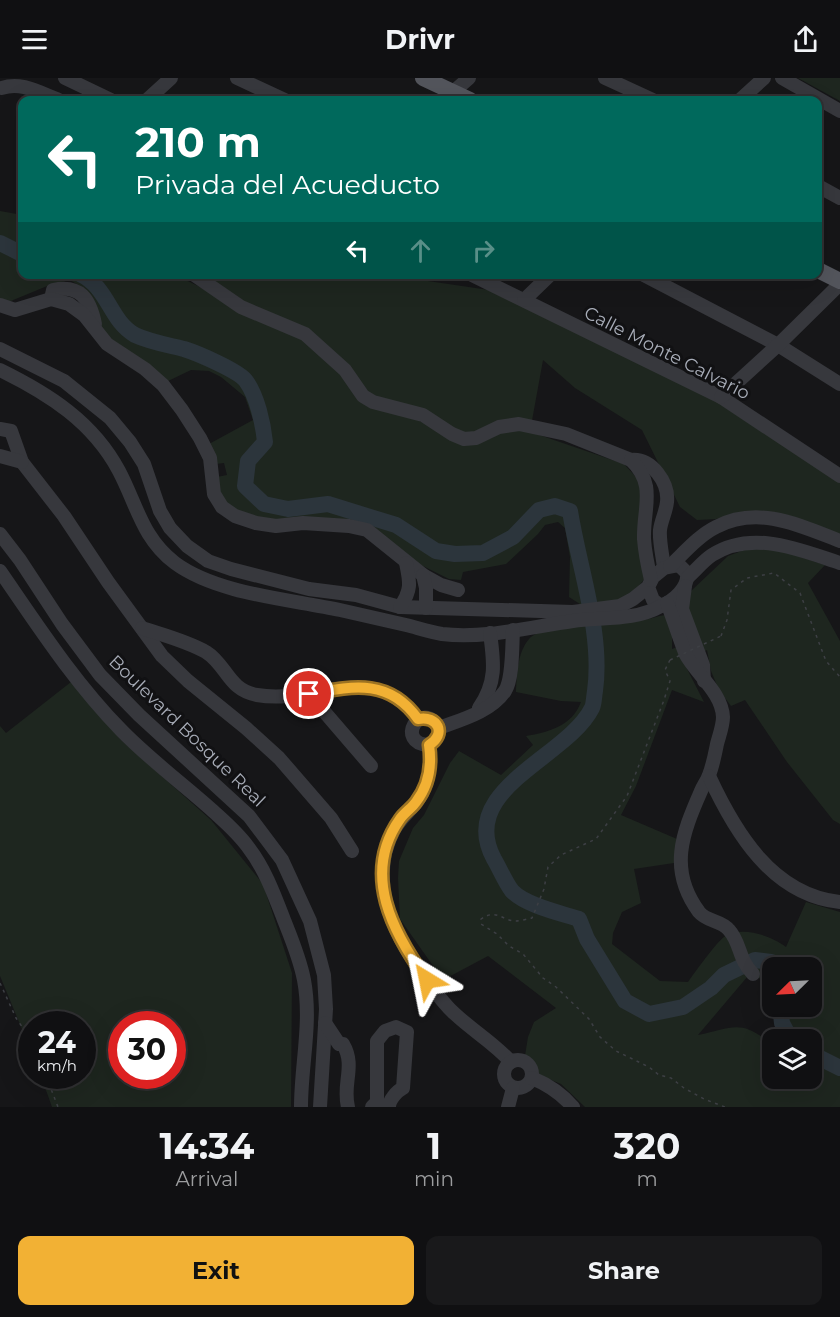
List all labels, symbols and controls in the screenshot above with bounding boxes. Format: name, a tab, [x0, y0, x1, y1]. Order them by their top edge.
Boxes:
icon: menu	[18, 23, 51, 56]
text: Drivr	[385, 23, 455, 56]
icon: share	[789, 23, 822, 56]
text: 210 m	[135, 116, 261, 168]
icon: left	[36, 120, 114, 198]
text: Privada del Acueducto	[135, 168, 440, 201]
icon: left	[341, 234, 374, 267]
icon: ahead	[404, 234, 437, 267]
icon: right	[467, 234, 500, 267]
street label: Calle Monte Calvario	[580, 302, 754, 404]
street label: Boulevard Bosque Real	[104, 650, 270, 812]
pin	[283, 668, 334, 719]
icon: arrive	[292, 677, 325, 710]
position arrow	[395, 948, 459, 1012]
north arrow	[762, 957, 822, 1017]
map controls	[762, 957, 822, 1089]
speed limit sign: 30	[108, 1011, 186, 1089]
text: 24	[38, 1024, 76, 1061]
button: layers	[762, 1029, 822, 1089]
text: km/h	[37, 1056, 77, 1075]
text: 14:34	[160, 1124, 254, 1168]
text: 1	[427, 1124, 441, 1168]
text: 320	[614, 1124, 680, 1168]
text: Arrival	[175, 1167, 238, 1191]
text: min	[414, 1167, 454, 1191]
text: m	[636, 1167, 658, 1191]
button: Exit	[18, 1236, 414, 1305]
button: Share	[426, 1236, 822, 1305]

